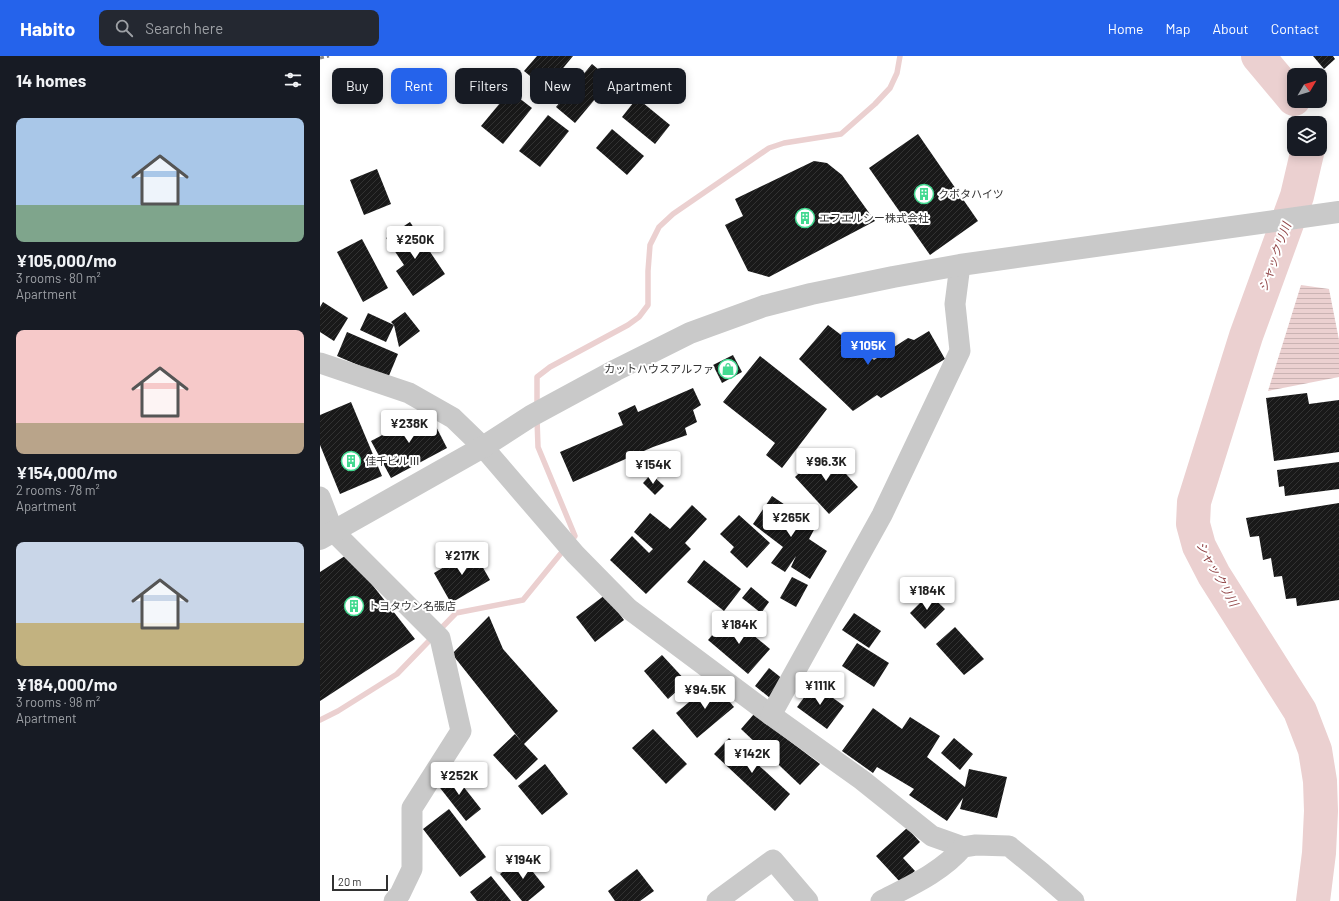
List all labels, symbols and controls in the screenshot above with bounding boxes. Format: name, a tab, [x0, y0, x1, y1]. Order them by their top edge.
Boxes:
search box	[99, 10, 379, 46]
text: Habito	[20, 17, 75, 40]
icon: search	[113, 17, 135, 39]
text: Search here	[145, 19, 223, 37]
text: Home	[1108, 20, 1144, 37]
text: Map	[1166, 20, 1190, 37]
text: About	[1212, 20, 1249, 37]
text: Contact	[1271, 20, 1319, 37]
chip: Buy	[332, 68, 383, 104]
chip: Rent	[391, 68, 447, 104]
chip: Filters	[455, 68, 522, 104]
chip: New	[530, 68, 585, 104]
chip: Apartment	[593, 68, 686, 104]
north arrow	[1287, 68, 1327, 108]
map controls	[1287, 68, 1327, 156]
icon: filters	[282, 69, 304, 91]
text: 14 homes	[16, 70, 86, 90]
button: layers	[1287, 116, 1327, 156]
icon: home	[124, 144, 196, 216]
building icon: クボタハイツ	[913, 183, 935, 205]
place label: クボタハイツ	[938, 187, 1004, 200]
building icon: エフエルシー株式会社	[794, 207, 816, 229]
place label: エフエルシー株式会社	[819, 211, 929, 224]
water label: シャックリ川	[1255, 219, 1294, 293]
pin: ¥250K	[387, 226, 443, 260]
text: ¥250K	[396, 231, 434, 247]
text: ¥105,000/mo	[16, 250, 117, 270]
text: 3 rooms · 80 m²	[16, 270, 101, 286]
text: Apartment	[16, 286, 77, 302]
pin: ¥105K	[840, 332, 896, 366]
text: ¥105K	[850, 337, 886, 353]
icon: home	[124, 356, 196, 428]
shop icon: カットハウスアルファ	[717, 358, 739, 380]
place label: カットハウスアルファ	[604, 362, 714, 375]
pin: ¥238K	[381, 410, 437, 444]
text: ¥238K	[390, 415, 428, 431]
pin: ¥96.3K	[793, 448, 859, 482]
building icon: 佳千ビルⅢ	[340, 450, 362, 472]
pin: ¥154K	[625, 451, 681, 485]
text: ¥96.3K	[805, 453, 847, 469]
place label: 佳千ビルⅢ	[365, 454, 420, 467]
text: ¥154K	[635, 456, 671, 472]
text: ¥154,000/mo	[16, 462, 117, 482]
text: 2 rooms · 78 m²	[16, 482, 100, 498]
text: Apartment	[16, 498, 77, 514]
pin: ¥265K	[763, 504, 819, 538]
text: ¥265K	[772, 509, 810, 525]
water label: シャックリ川	[1194, 539, 1242, 610]
pin: ¥217K	[434, 542, 490, 576]
text: ¥217K	[444, 547, 480, 563]
icon: home	[124, 568, 196, 640]
pin: ¥184K	[899, 577, 955, 611]
text: ¥184K	[909, 582, 945, 598]
building icon: トヨタウン名張店	[343, 595, 365, 617]
place label: トヨタウン名張店	[368, 599, 456, 612]
pin: ¥184K	[711, 611, 767, 645]
text: ¥184K	[721, 616, 757, 632]
pin: ¥111K	[792, 672, 848, 706]
text: ¥184,000/mo	[16, 674, 117, 694]
pin: ¥94.5K	[672, 676, 738, 710]
text: ¥111K	[804, 677, 836, 693]
text: ¥94.5K	[684, 681, 726, 697]
text: 3 rooms · 98 m²	[16, 694, 100, 710]
text: Apartment	[16, 710, 77, 726]
pin: ¥142K	[724, 740, 780, 774]
text: ¥142K	[734, 745, 770, 761]
pin: ¥252K	[431, 762, 487, 796]
text: ¥252K	[440, 767, 478, 783]
pin: ¥194K	[495, 846, 551, 880]
text: ¥194K	[505, 851, 541, 867]
scale bar	[332, 873, 388, 892]
text: 20 m	[338, 875, 361, 888]

